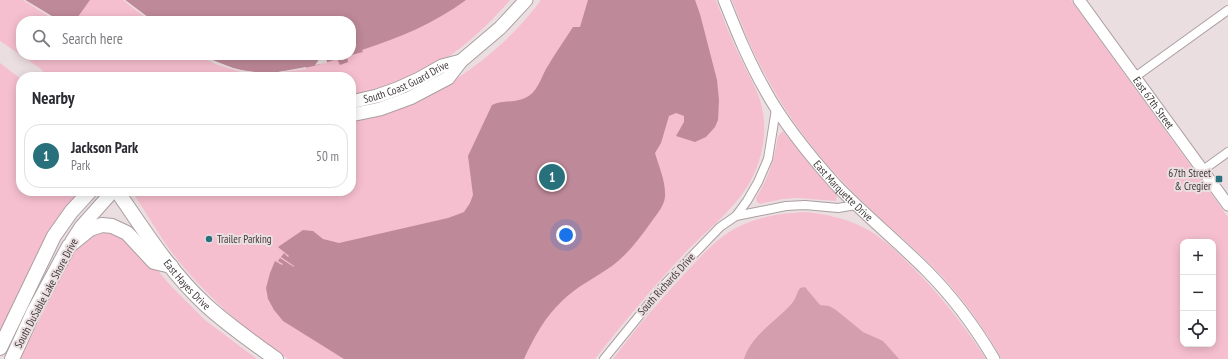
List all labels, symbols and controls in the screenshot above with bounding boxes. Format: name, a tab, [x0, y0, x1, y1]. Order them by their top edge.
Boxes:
search box	[16, 16, 356, 60]
icon: search	[30, 27, 52, 49]
text: Search here	[62, 29, 123, 48]
street label: South Coast Guard Drive	[362, 57, 451, 106]
street label: East 67th Street	[1130, 74, 1177, 132]
text: Nearby	[32, 87, 75, 109]
text: Jackson Park	[71, 138, 138, 157]
text: 1	[43, 148, 49, 165]
text: 50 m	[316, 148, 339, 165]
text: Park	[71, 157, 90, 174]
street label: East Marquette Drive	[811, 157, 876, 224]
pin: 1	[539, 162, 565, 192]
place label: 67th Street & Cregier	[1168, 166, 1211, 193]
marker: 67th Street & Cregier	[1214, 174, 1224, 184]
your location	[556, 225, 576, 245]
place label: Trailer Parking	[217, 232, 272, 246]
marker: Trailer Parking	[204, 234, 214, 244]
street label: South DuSable Lake Shore Drive	[11, 235, 81, 350]
map controls	[1180, 239, 1216, 347]
button: +	[1180, 239, 1216, 275]
street label: South Richards Drive	[634, 250, 698, 318]
street label: East Hayes Drive	[161, 256, 214, 313]
button: −	[1180, 275, 1216, 311]
button: locate	[1180, 311, 1216, 347]

